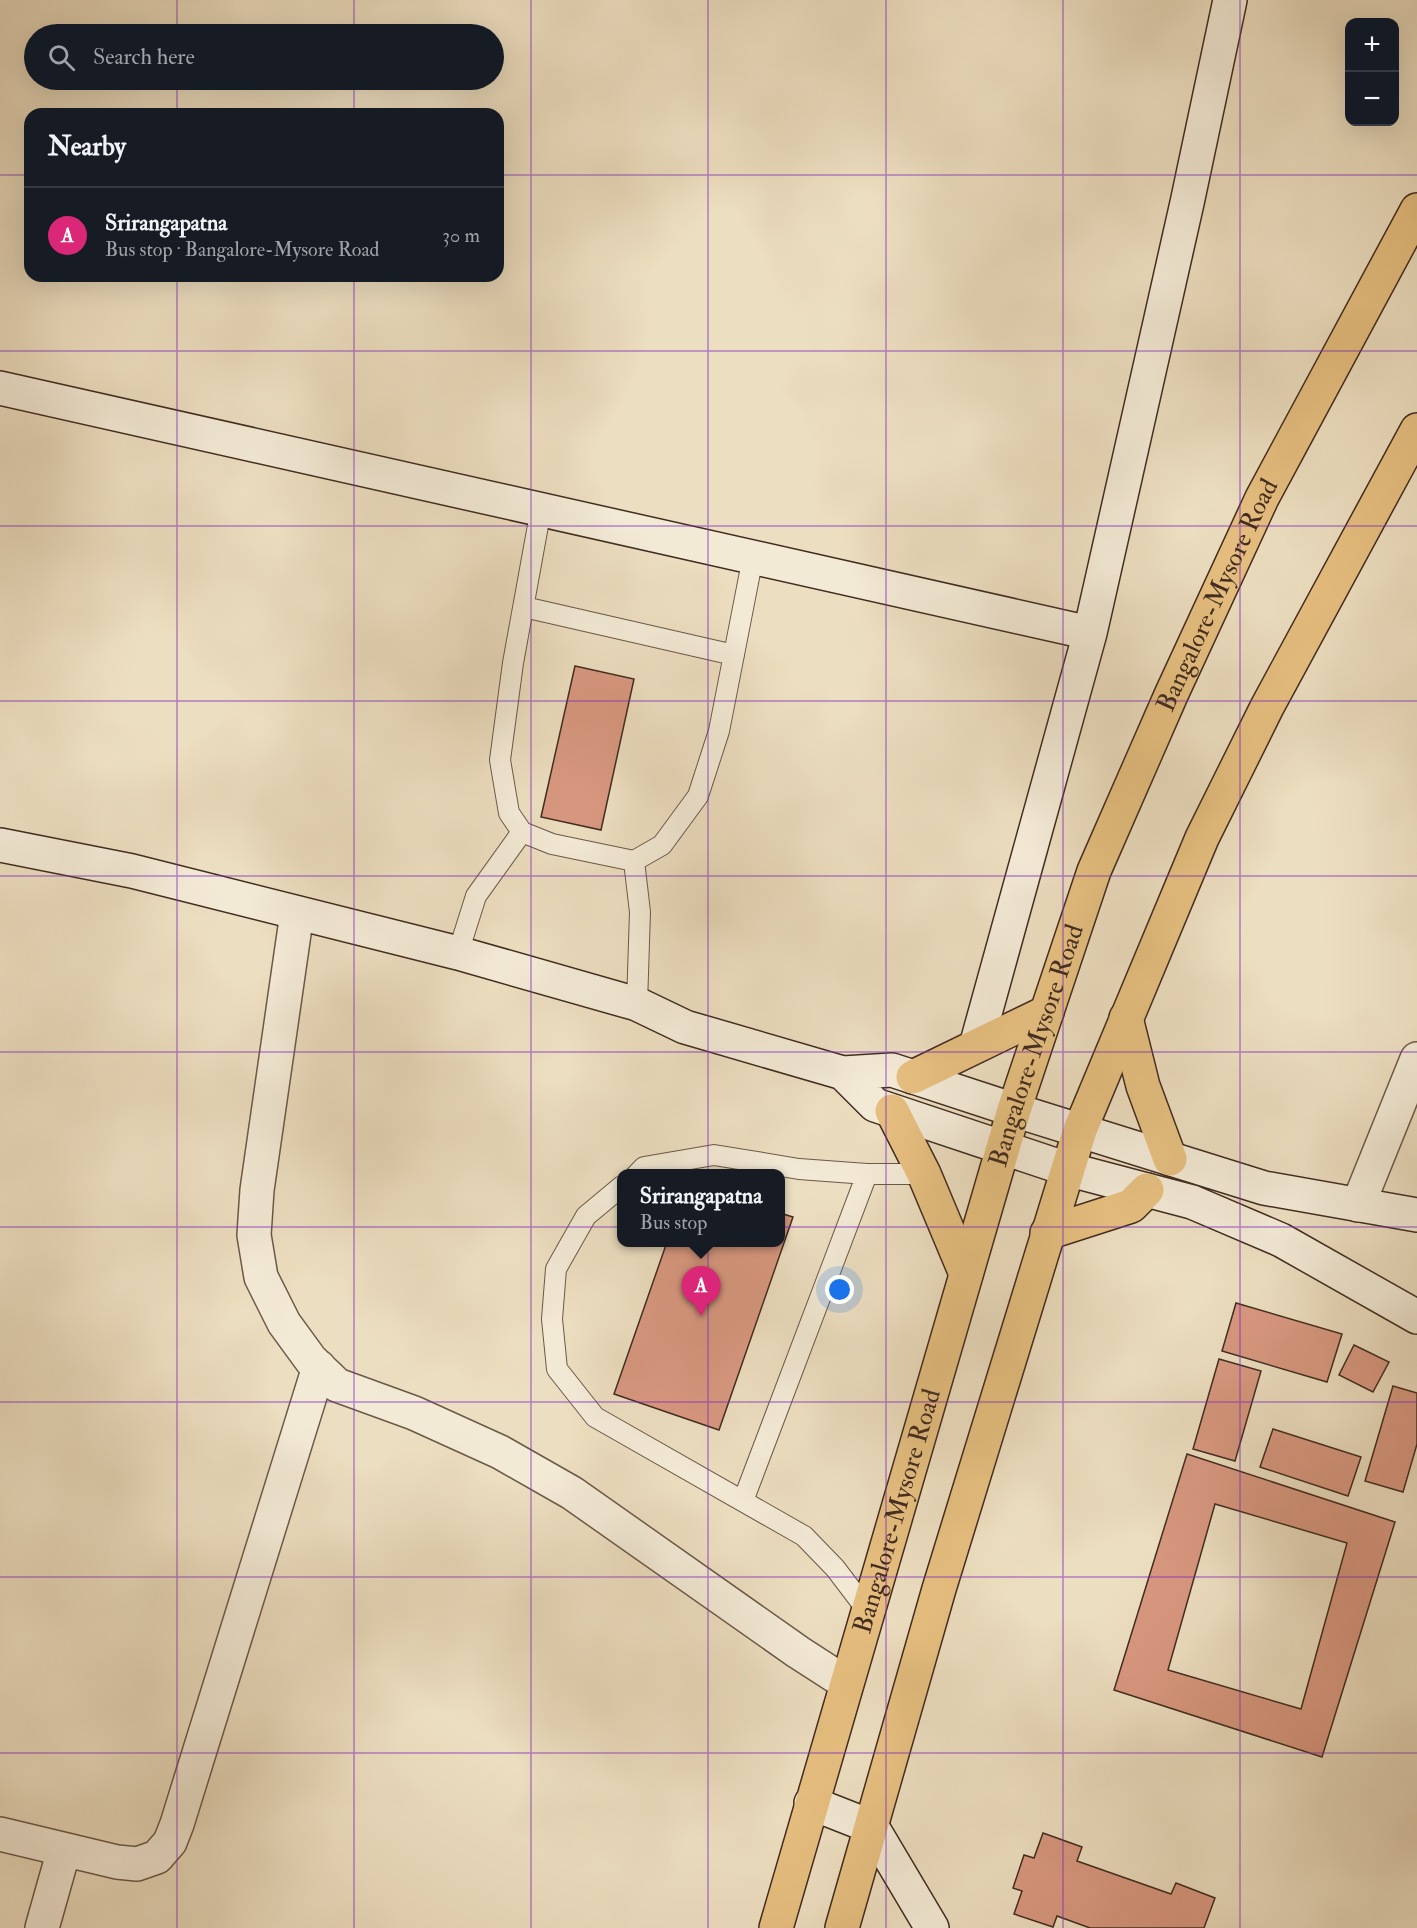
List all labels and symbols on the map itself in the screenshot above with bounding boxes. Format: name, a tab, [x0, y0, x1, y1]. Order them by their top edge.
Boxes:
street label: Bangalore-Mysore Road	[1150, 473, 1285, 717]
street label: Bangalore-Mysore Road	[982, 920, 1091, 1171]
pin: A	[682, 1266, 720, 1316]
your location	[825, 1275, 854, 1304]
street label: Bangalore-Mysore Road	[847, 1385, 948, 1637]

